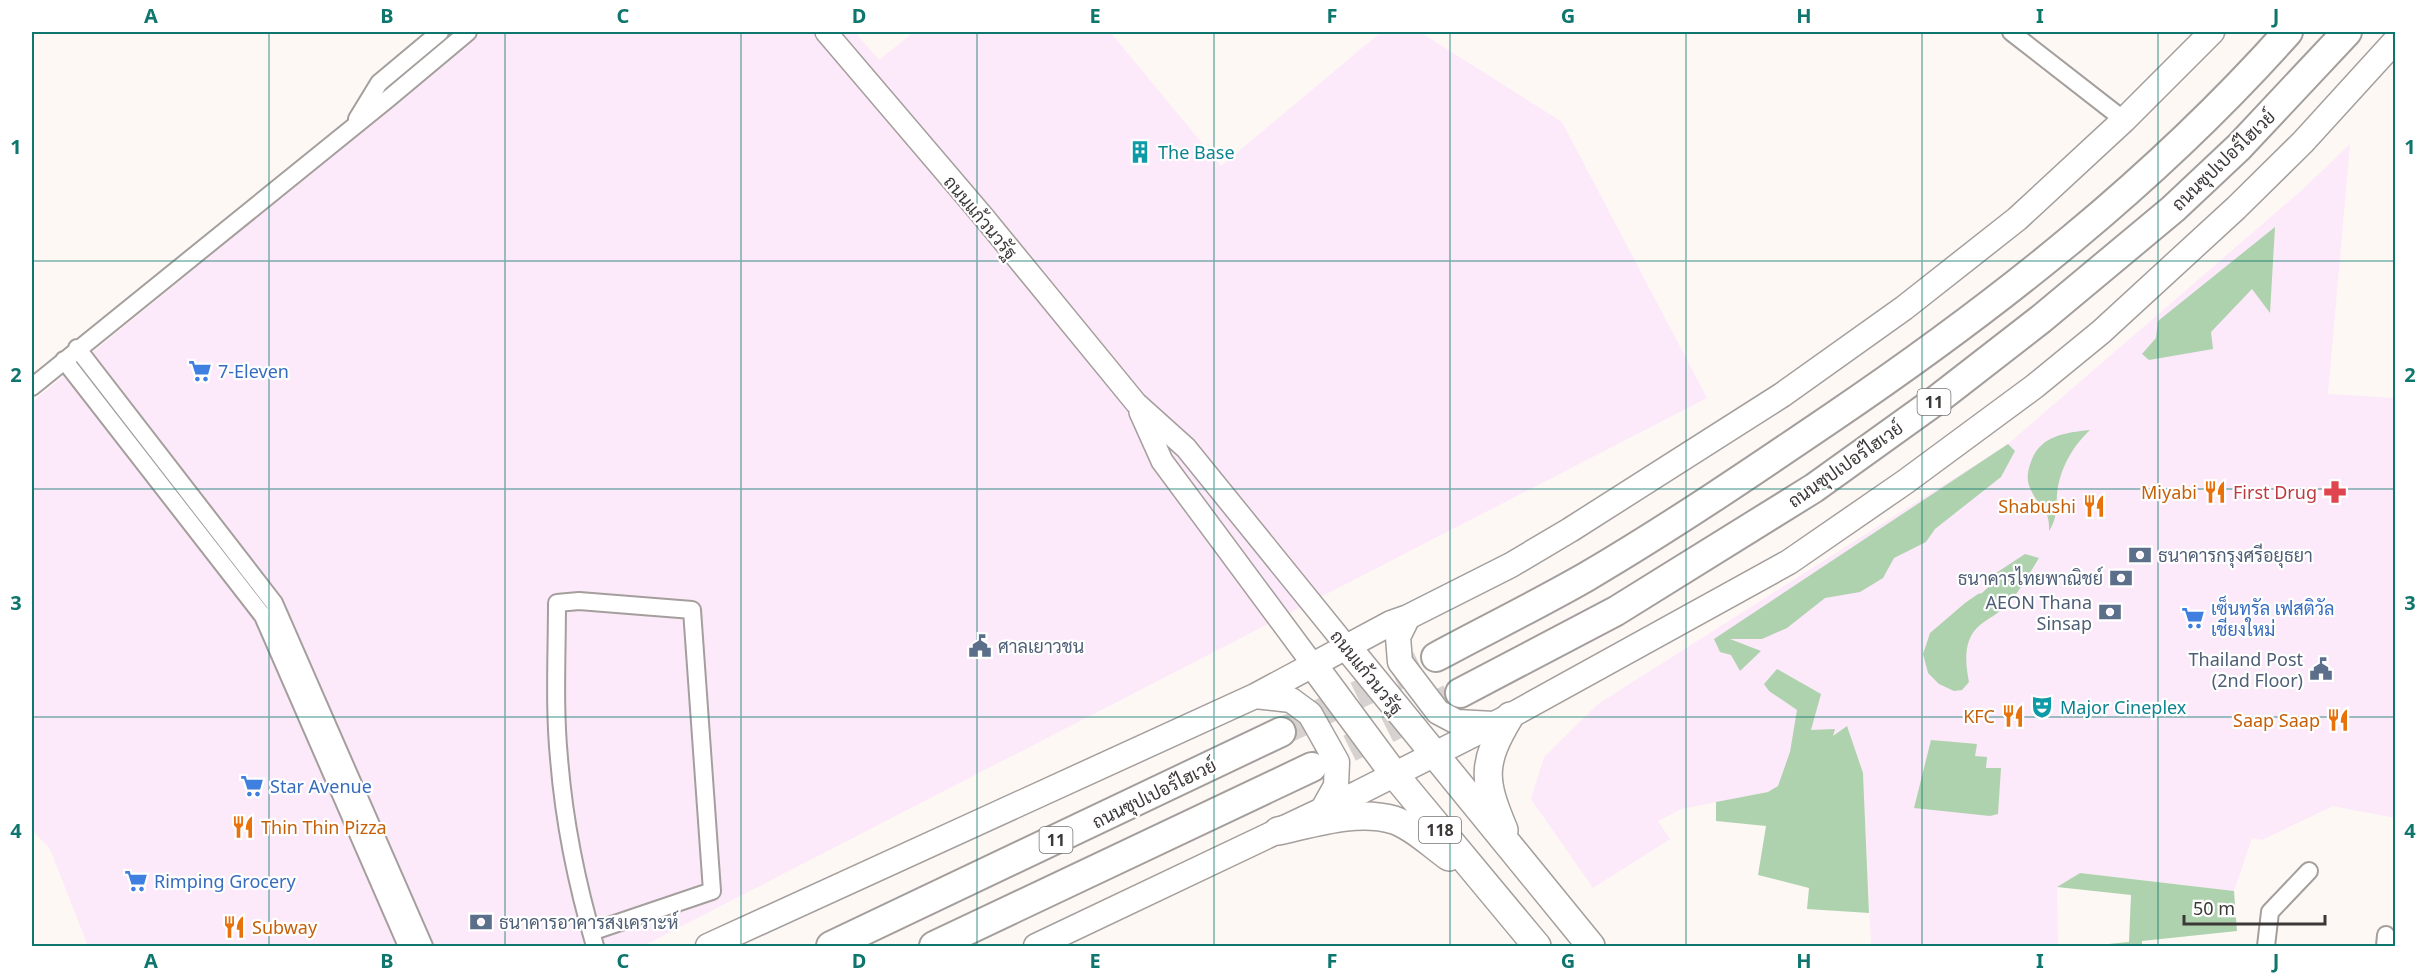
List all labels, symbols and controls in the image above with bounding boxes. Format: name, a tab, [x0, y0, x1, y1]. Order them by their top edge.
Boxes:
text: A	[144, 2, 158, 29]
text: B	[380, 2, 394, 29]
text: C	[617, 2, 630, 29]
text: D	[852, 2, 866, 29]
text: E	[1089, 2, 1101, 29]
text: F	[1327, 2, 1337, 29]
text: G	[1561, 2, 1575, 29]
text: H	[1796, 2, 1812, 29]
text: I	[2036, 2, 2044, 29]
text: J	[2271, 2, 2279, 29]
street label: ถนนซุปเปอร์ไฮเวย์	[2166, 104, 2281, 216]
text: 1	[10, 133, 22, 160]
text: 1	[2404, 133, 2416, 160]
building icon: The Base	[1127, 139, 1153, 165]
place label: The Base	[1158, 140, 1235, 164]
street label: ถนนแก้วนวรัฐ	[938, 170, 1023, 265]
supermarket icon: 7-Eleven	[187, 358, 213, 384]
place label: 7-Eleven	[218, 359, 289, 383]
text: 2	[10, 361, 22, 388]
text: 2	[2404, 361, 2416, 388]
road number: 11	[1918, 389, 1950, 415]
street label: ถนนซุปเปอร์ไฮเวย์	[1783, 415, 1908, 513]
restaurant icon: Miyabi	[2202, 479, 2228, 505]
pharmacy icon: First Drug	[2322, 479, 2348, 505]
place label: Miyabi	[2141, 480, 2197, 504]
place label: First Drug	[2233, 480, 2317, 504]
restaurant icon: Shabushi	[2081, 493, 2107, 519]
place label: Shabushi	[1998, 494, 2076, 518]
bank icon: ธนาคารกรุงศรีอยุธยา	[2127, 542, 2153, 568]
place label: ธนาคารกรุงศรีอยุธยา	[2158, 543, 2313, 568]
bank icon: ธนาคารไทยพาณิชย์	[2108, 565, 2134, 591]
place label: ธนาคารไทยพาณิชย์	[1958, 566, 2103, 590]
text: 3	[10, 589, 22, 616]
text: 3	[2404, 589, 2416, 616]
place label: AEON Thana Sinsap	[1986, 590, 2092, 635]
place label: เซ็นทรัล เฟสติวัล เชียงใหม่	[2211, 595, 2334, 641]
bank icon: AEON Thana Sinsap	[2097, 599, 2123, 625]
supermarket icon: เซ็นทรัล เฟสติวัล เชียงใหม่	[2180, 605, 2206, 631]
street label: ถนนแก้วนวรัฐ	[1325, 625, 1409, 720]
public building icon: ศาลเยาวชน	[967, 633, 993, 659]
place label: ศาลเยาวชน	[998, 634, 1084, 658]
place label: Thailand Post (2nd Floor)	[2189, 647, 2304, 692]
public building icon: Thailand Post (2nd Floor)	[2308, 656, 2334, 682]
theatre icon: Major Cineplex	[2029, 694, 2055, 720]
place label: Major Cineplex	[2060, 695, 2187, 719]
restaurant icon: KFC	[2000, 703, 2026, 729]
place label: KFC	[1963, 704, 1995, 728]
restaurant icon: Saap Saap	[2325, 707, 2351, 733]
place label: Saap Saap	[2233, 708, 2320, 732]
street label: ถนนซุปเปอร์ไฮเวย์	[1088, 753, 1220, 834]
supermarket icon: Star Avenue	[239, 773, 265, 799]
place label: Star Avenue	[270, 774, 372, 798]
restaurant icon: Thin Thin Pizza	[230, 814, 256, 840]
place label: Thin Thin Pizza	[261, 815, 387, 839]
text: 4	[10, 817, 22, 844]
road number: 118	[1419, 817, 1461, 843]
text: 4	[2404, 817, 2416, 844]
road number: 11	[1040, 827, 1072, 853]
supermarket icon: Rimping Grocery	[123, 868, 149, 894]
place label: Rimping Grocery	[154, 869, 297, 893]
scale bar	[2184, 888, 2325, 926]
text: 50 m	[2193, 896, 2235, 920]
bank icon: ธนาคารอาคารสงเคราะห์	[468, 909, 494, 935]
place label: ธนาคารอาคารสงเคราะห์	[499, 910, 678, 934]
restaurant icon: Subway	[221, 914, 247, 940]
place label: Subway	[252, 915, 318, 939]
text: A	[144, 947, 158, 974]
text: B	[380, 947, 394, 974]
text: C	[617, 947, 630, 974]
text: D	[852, 947, 866, 974]
text: E	[1089, 947, 1101, 974]
text: F	[1327, 947, 1337, 974]
text: G	[1561, 947, 1575, 974]
text: H	[1796, 947, 1812, 974]
text: I	[2036, 947, 2044, 974]
text: J	[2271, 947, 2279, 974]

